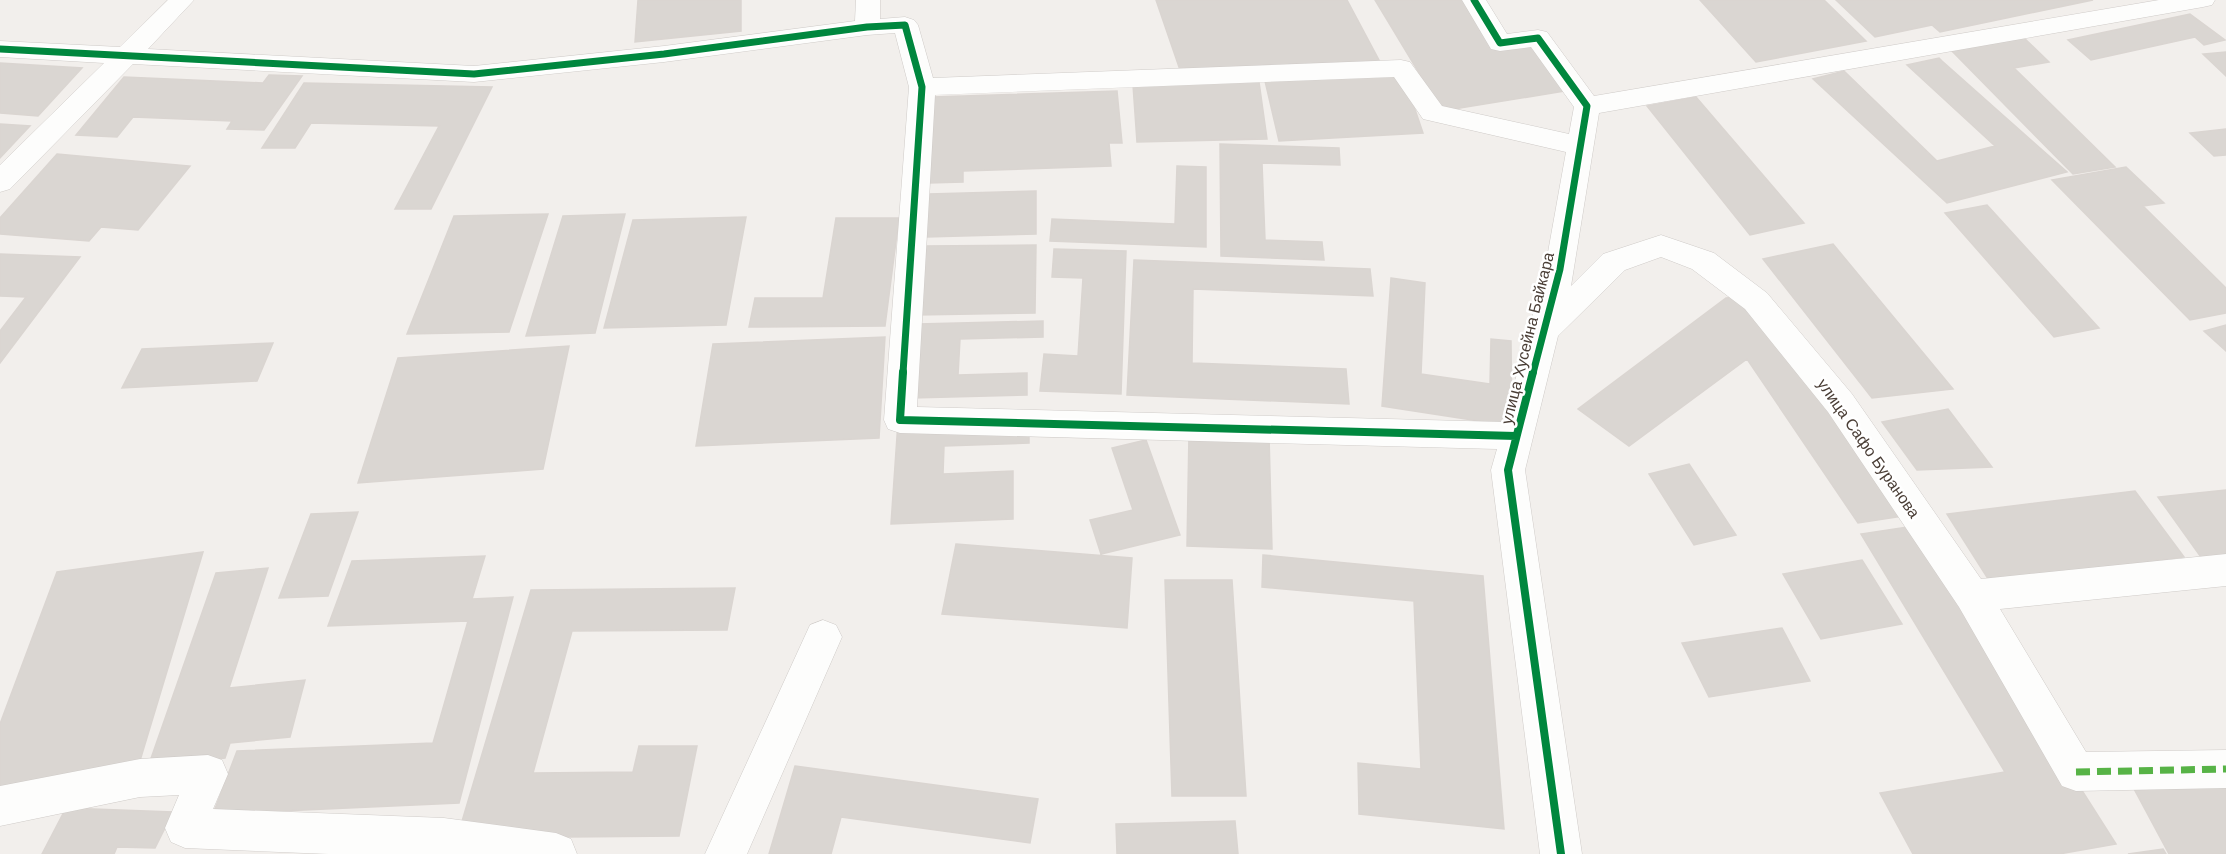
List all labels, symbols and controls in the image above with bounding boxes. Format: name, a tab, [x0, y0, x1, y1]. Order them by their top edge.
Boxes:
street label: улица Хусейна Байкара	[1496, 250, 1559, 426]
street label: улица Сафо Буранова	[1812, 374, 1925, 522]

